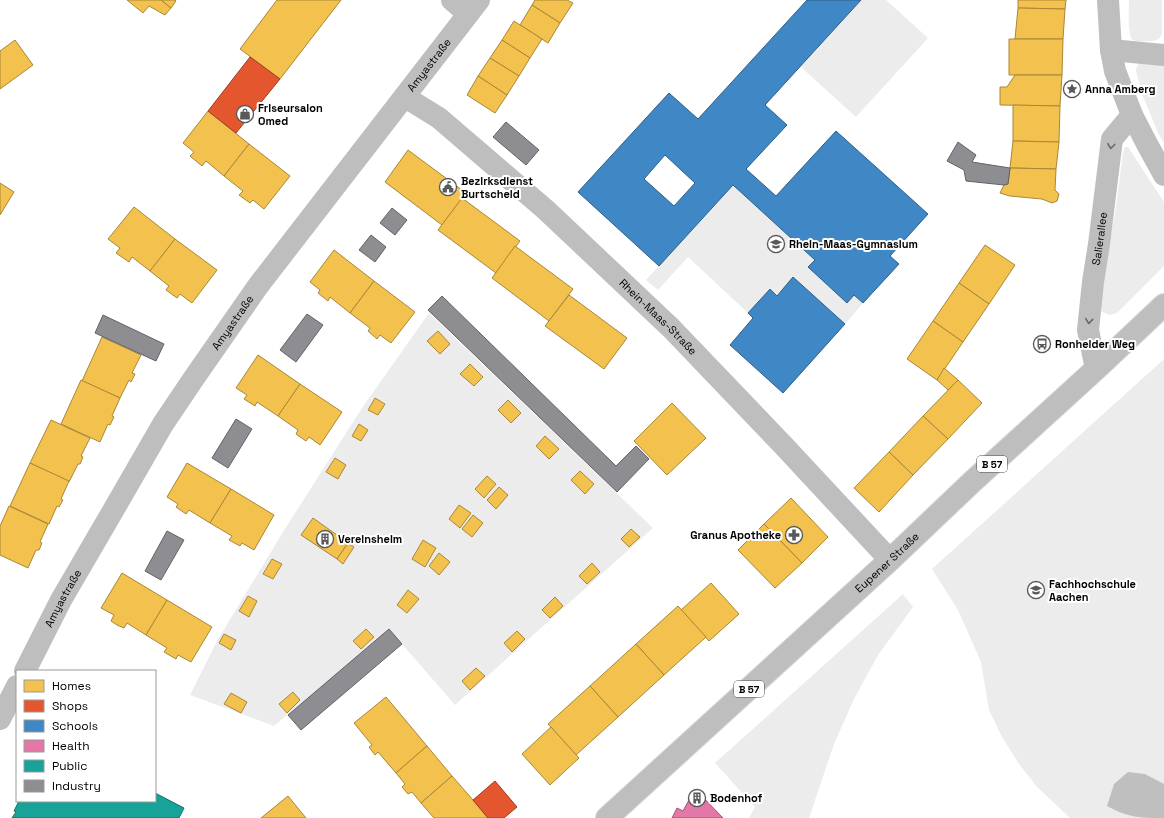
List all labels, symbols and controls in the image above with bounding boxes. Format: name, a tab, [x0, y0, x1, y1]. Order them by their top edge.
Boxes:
street label: Amyastraße	[404, 35, 454, 94]
place icon: Anna Amberg	[1062, 79, 1082, 99]
place label: Anna Amberg	[1085, 82, 1155, 96]
place label: Friseursalon Omed	[258, 101, 323, 128]
shop icon: Friseursalon Omed	[235, 104, 255, 124]
one-way arrow	[1107, 143, 1116, 149]
place label: Bezirksdienst Burtscheid	[461, 174, 533, 201]
public building icon: Bezirksdienst Burtscheid	[438, 177, 458, 197]
street label: Salierallee	[1089, 211, 1110, 266]
school or university icon: Rhein-Maas-Gymnasium	[766, 234, 786, 254]
place label: Rhein-Maas-Gymnasium	[789, 237, 918, 251]
street label: Rhein-Maas-Straße	[616, 276, 700, 358]
street label: Amyastraße	[209, 292, 257, 353]
one-way arrow	[1085, 318, 1094, 324]
bus stop icon: Ronheider Weg	[1032, 334, 1052, 354]
place label: Ronheider Weg	[1055, 337, 1135, 351]
road number: B 57	[977, 456, 1007, 472]
pharmacy icon: Granus Apotheke	[784, 525, 804, 545]
place label: Granus Apotheke	[690, 528, 781, 542]
building icon: Vereinsheim	[315, 529, 335, 549]
street label: Eupener Straße	[852, 529, 922, 596]
place label: Vereinsheim	[338, 532, 402, 546]
street label: Amyastraße	[41, 567, 84, 629]
place label: Fachhochschule Aachen	[1049, 577, 1136, 604]
school or university icon: Fachhochschule Aachen	[1026, 580, 1046, 600]
legend	[16, 670, 156, 802]
text: Homes	[52, 678, 91, 694]
road number: B 57	[734, 681, 764, 697]
text: Shops	[52, 698, 88, 714]
text: Schools	[52, 718, 98, 734]
text: Health	[52, 738, 90, 754]
text: Public	[52, 758, 87, 774]
text: Industry	[52, 778, 101, 794]
building icon: Bodenhof	[687, 788, 707, 808]
place label: Bodenhof	[710, 791, 763, 805]

